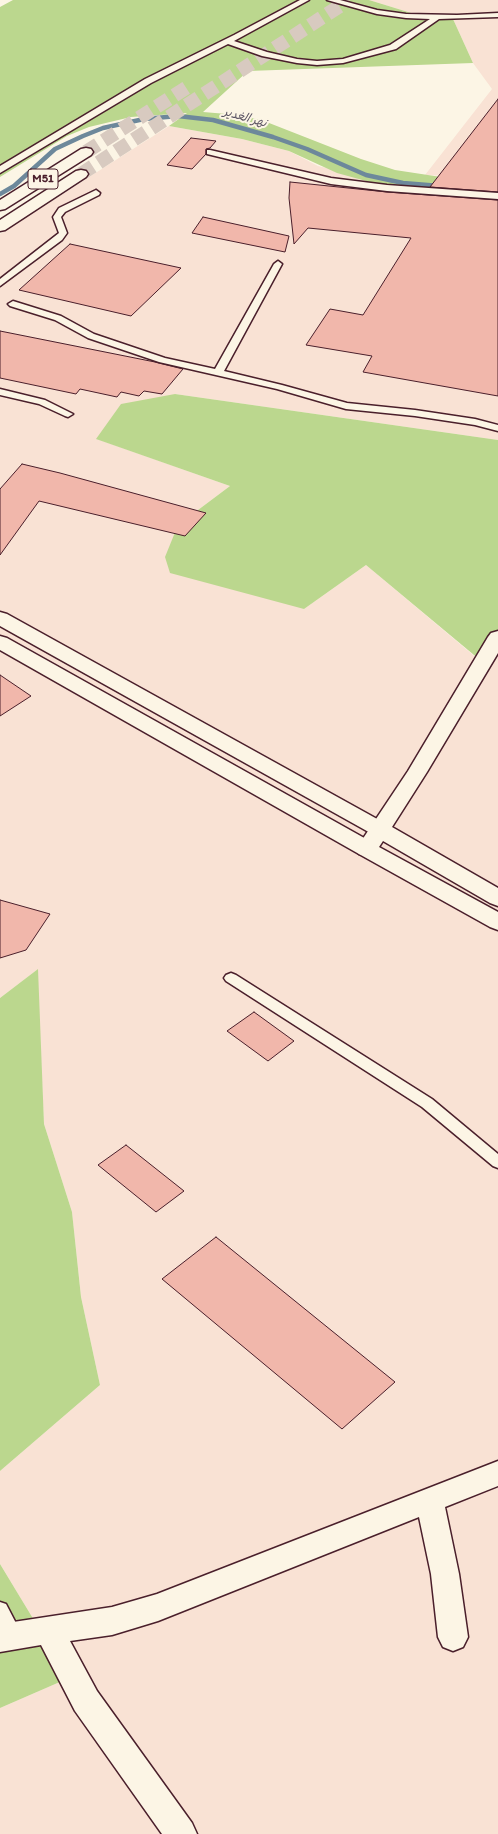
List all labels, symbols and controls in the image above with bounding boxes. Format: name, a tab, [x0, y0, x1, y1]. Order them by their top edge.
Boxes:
water label: نهر الغدير	[222, 105, 268, 131]
road number: M51	[28, 169, 58, 189]

